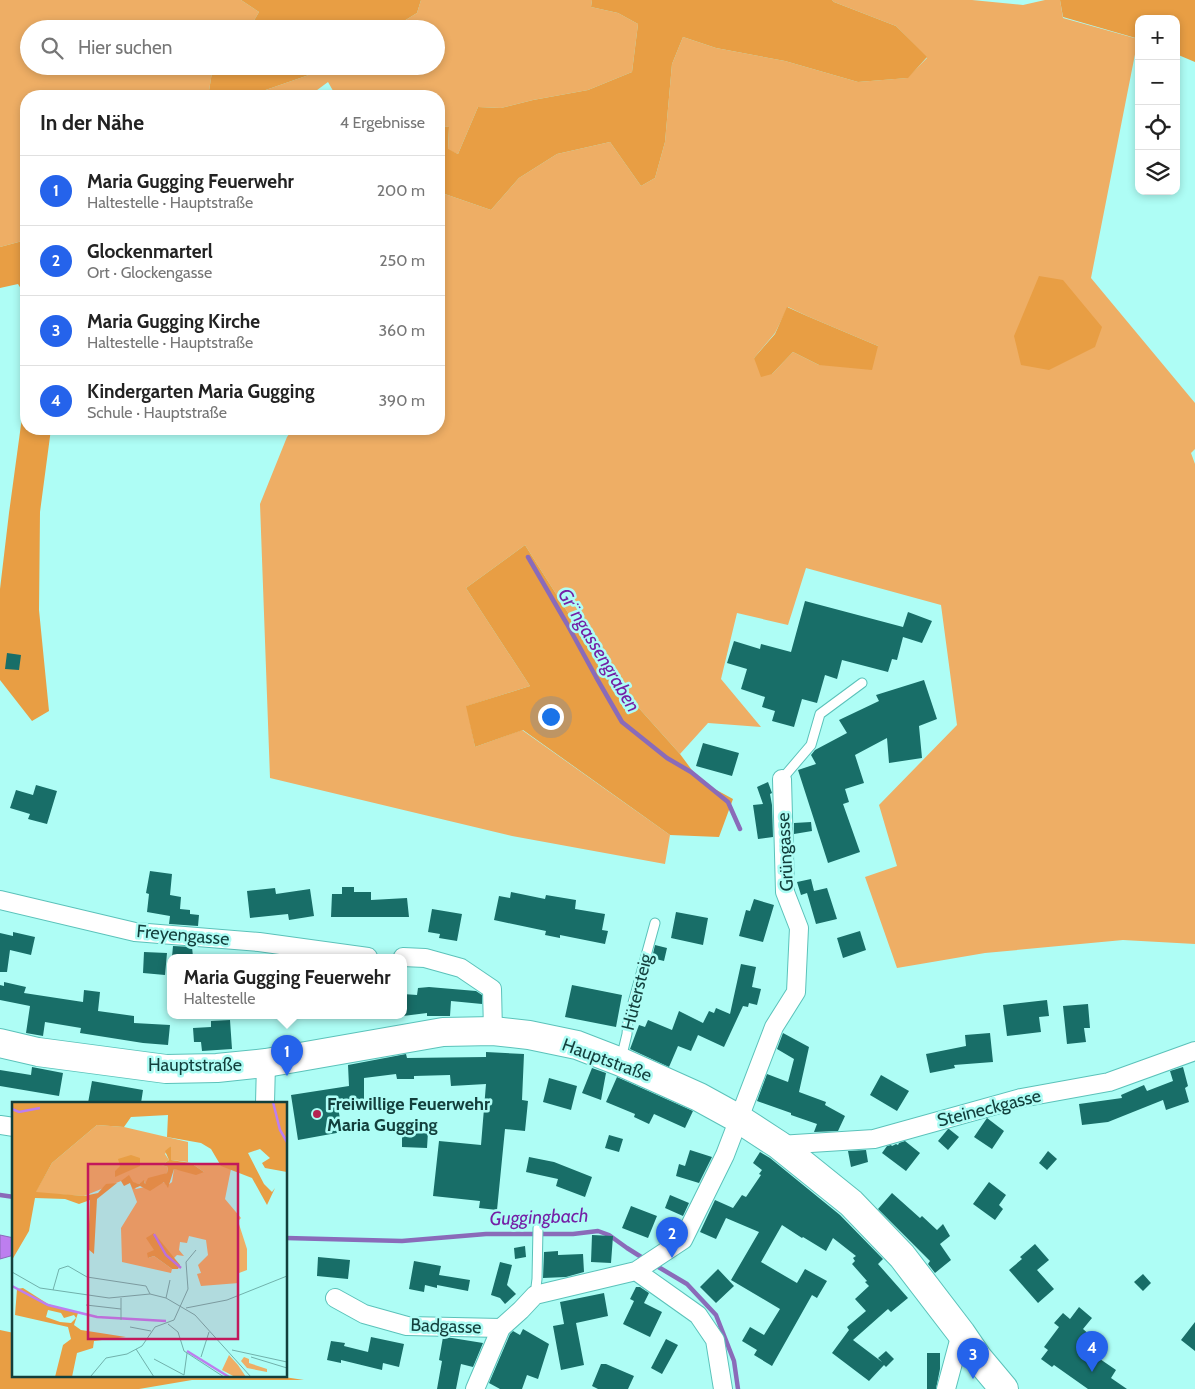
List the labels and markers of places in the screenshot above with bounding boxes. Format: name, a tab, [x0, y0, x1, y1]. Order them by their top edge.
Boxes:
pin: 1	[271, 1035, 303, 1076]
place label: Freiwillige Feuerwehr Maria Gugging	[327, 1093, 490, 1136]
marker: Freiwillige Feuerwehr Maria Gugging	[311, 1108, 323, 1120]
pin: 2	[656, 1217, 688, 1258]
pin: 4	[1076, 1331, 1108, 1372]
pin: 3	[957, 1338, 989, 1379]

